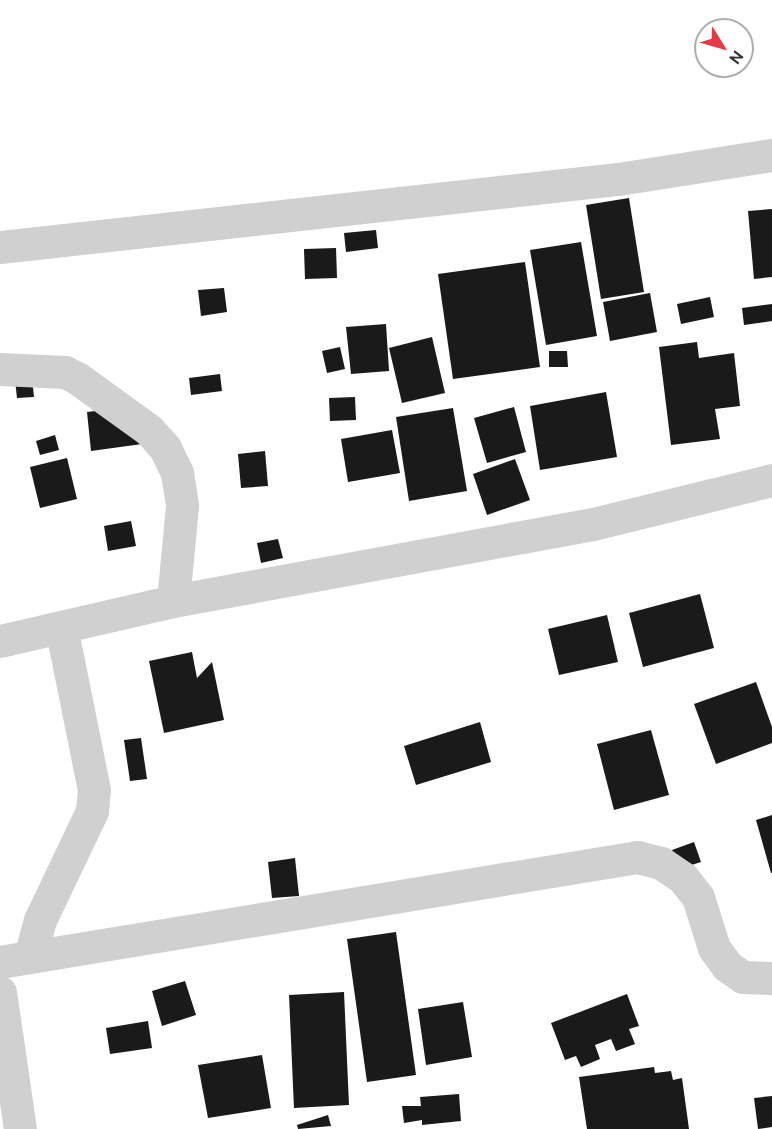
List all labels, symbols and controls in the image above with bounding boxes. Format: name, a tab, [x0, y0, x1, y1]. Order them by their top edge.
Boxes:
north arrow	[694, 18, 754, 78]
text: N	[726, 47, 748, 68]

